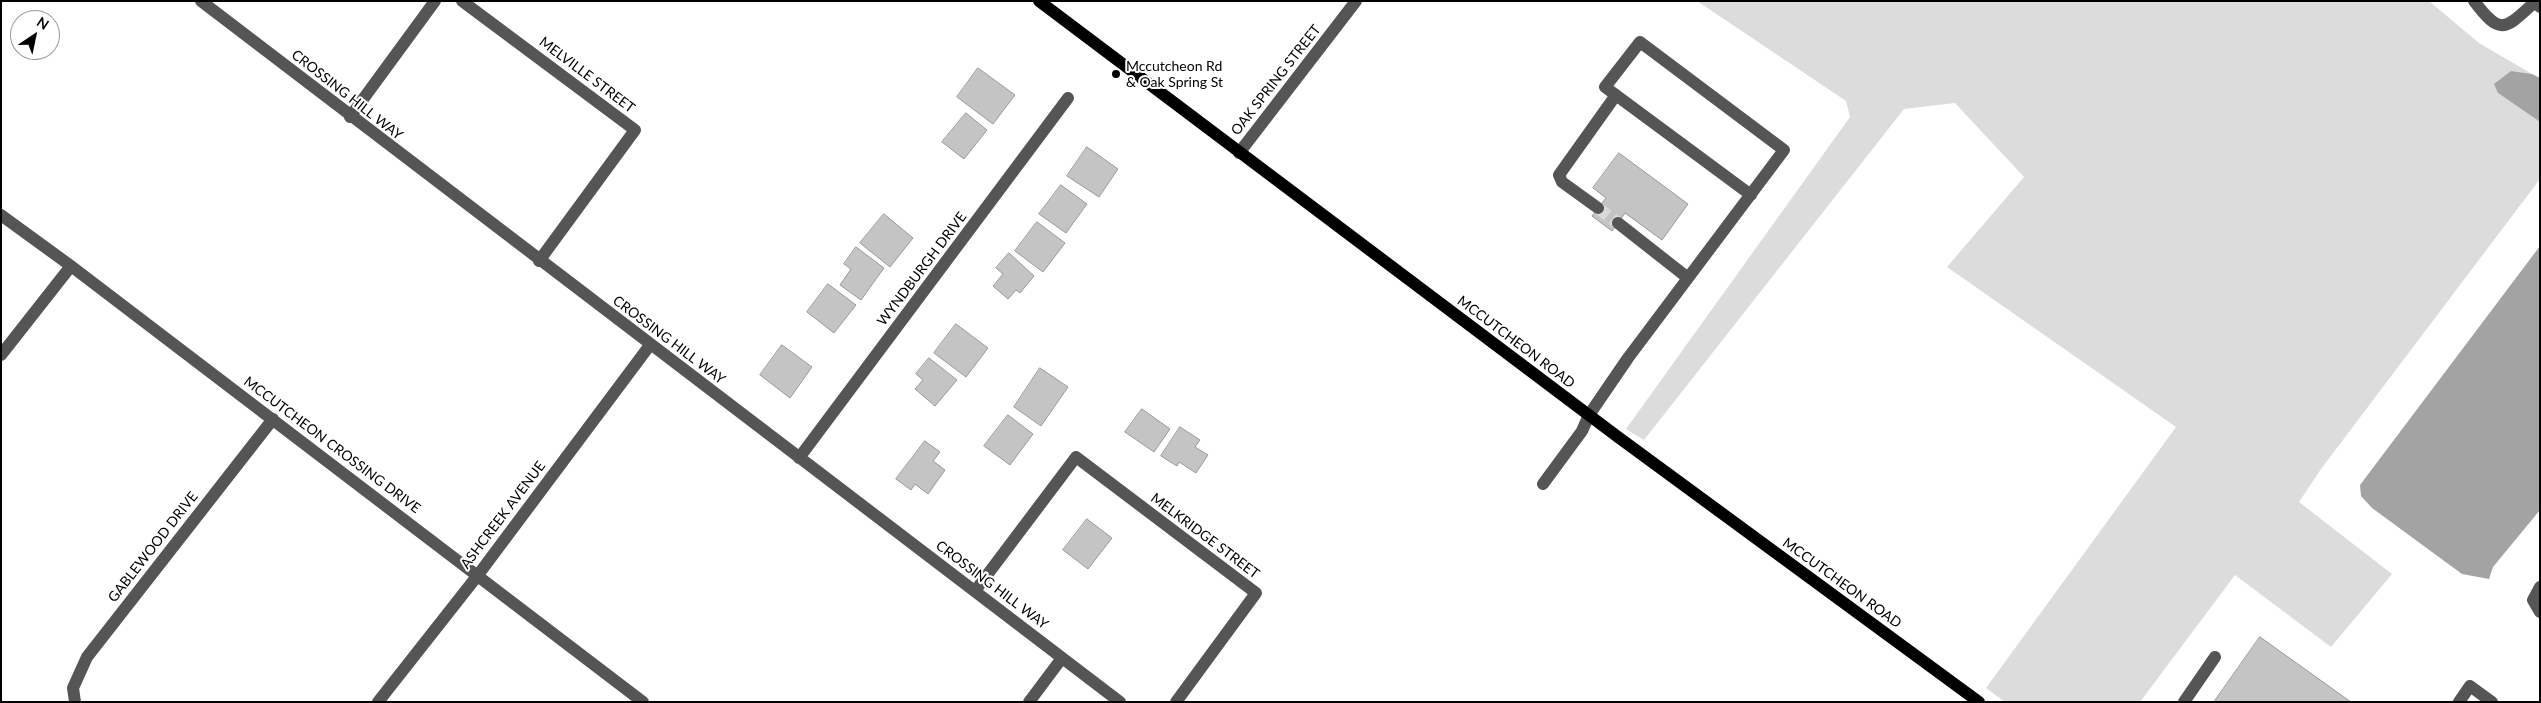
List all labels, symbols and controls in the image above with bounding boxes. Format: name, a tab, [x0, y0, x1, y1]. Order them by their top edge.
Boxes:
north arrow	[10, 10, 60, 60]
text: N	[34, 13, 52, 33]
street label: OAK SPRING STREET	[1228, 21, 1324, 139]
street label: MELVILLE STREET	[536, 34, 638, 116]
street label: CROSSING HILL WAY	[288, 46, 406, 144]
place label: Mccutcheon Rd & Oak Spring St	[1126, 58, 1223, 90]
marker: Mccutcheon Rd & Oak Spring St	[1110, 68, 1122, 80]
street label: WYNDBURGH DRIVE	[874, 209, 970, 329]
street label: CROSSING HILL WAY	[609, 292, 729, 388]
street label: MCCUTCHEON ROAD	[1454, 292, 1578, 392]
street label: MCCUTCHEON CROSSING DRIVE	[240, 373, 424, 517]
street label: ASHCREEK AVENUE	[457, 458, 549, 572]
street label: GABLEWOOD DRIVE	[105, 488, 201, 606]
street label: MELKRIDGE STREET	[1147, 490, 1263, 582]
street label: MCCUTCHEON ROAD	[1779, 534, 1905, 632]
street label: CROSSING HILL WAY	[932, 537, 1052, 633]

